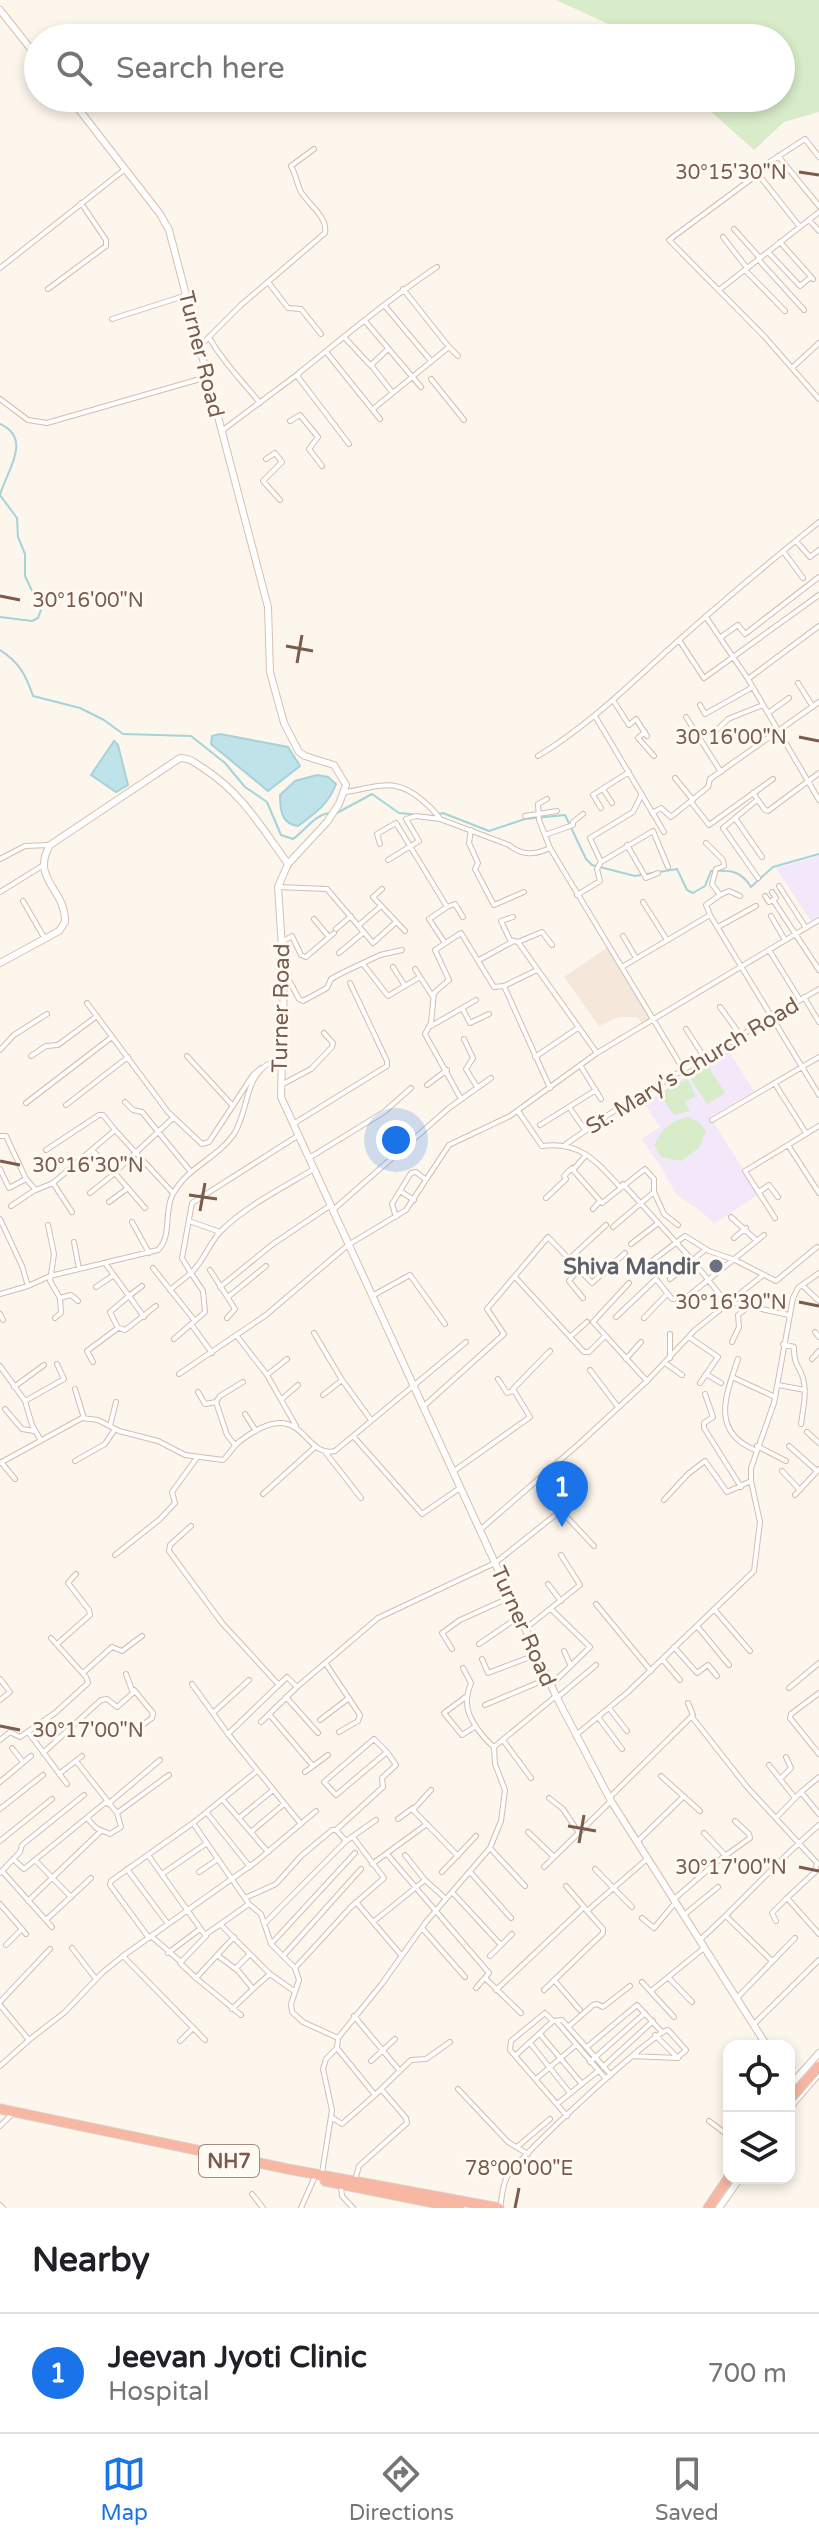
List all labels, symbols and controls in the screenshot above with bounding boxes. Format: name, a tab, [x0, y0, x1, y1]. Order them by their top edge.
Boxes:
search box	[24, 24, 795, 112]
icon: search	[52, 46, 96, 90]
text: Search here	[116, 50, 285, 87]
text: 30°15'30"N	[675, 161, 787, 185]
street label: Turner Road	[173, 288, 229, 420]
text: 30°16'00"N	[32, 589, 144, 613]
text: 30°16'00"N	[675, 726, 787, 750]
street label: Turner Road	[267, 943, 295, 1073]
street label: St. Mary's Church Road	[581, 992, 804, 1140]
your location	[376, 1120, 416, 1160]
text: 30°16'30"N	[32, 1154, 144, 1178]
place label: Shiva Mandir	[563, 1254, 701, 1280]
marker: Shiva Mandir	[707, 1257, 725, 1275]
text: 30°16'30"N	[675, 1291, 787, 1315]
pin: 1	[536, 1461, 588, 1527]
street label: Turner Road	[485, 1562, 561, 1691]
text: 30°17'00"N	[32, 1719, 144, 1743]
text: 30°17'00"N	[675, 1856, 787, 1880]
map controls	[723, 2040, 795, 2184]
button: locate	[723, 2040, 795, 2112]
button: layers	[723, 2112, 795, 2184]
road number: NH7	[199, 2145, 259, 2177]
text: 78°00'00"E	[465, 2157, 573, 2181]
text: Nearby	[32, 2240, 150, 2281]
text: Jeevan Jyoti Clinic	[108, 2339, 367, 2376]
text: 1	[50, 2358, 66, 2389]
text: 700 m	[707, 2358, 787, 2389]
text: Hospital	[108, 2376, 209, 2407]
tab: Map	[100, 2452, 148, 2526]
tab: Directions	[349, 2452, 454, 2526]
tab: Saved	[655, 2452, 719, 2526]

